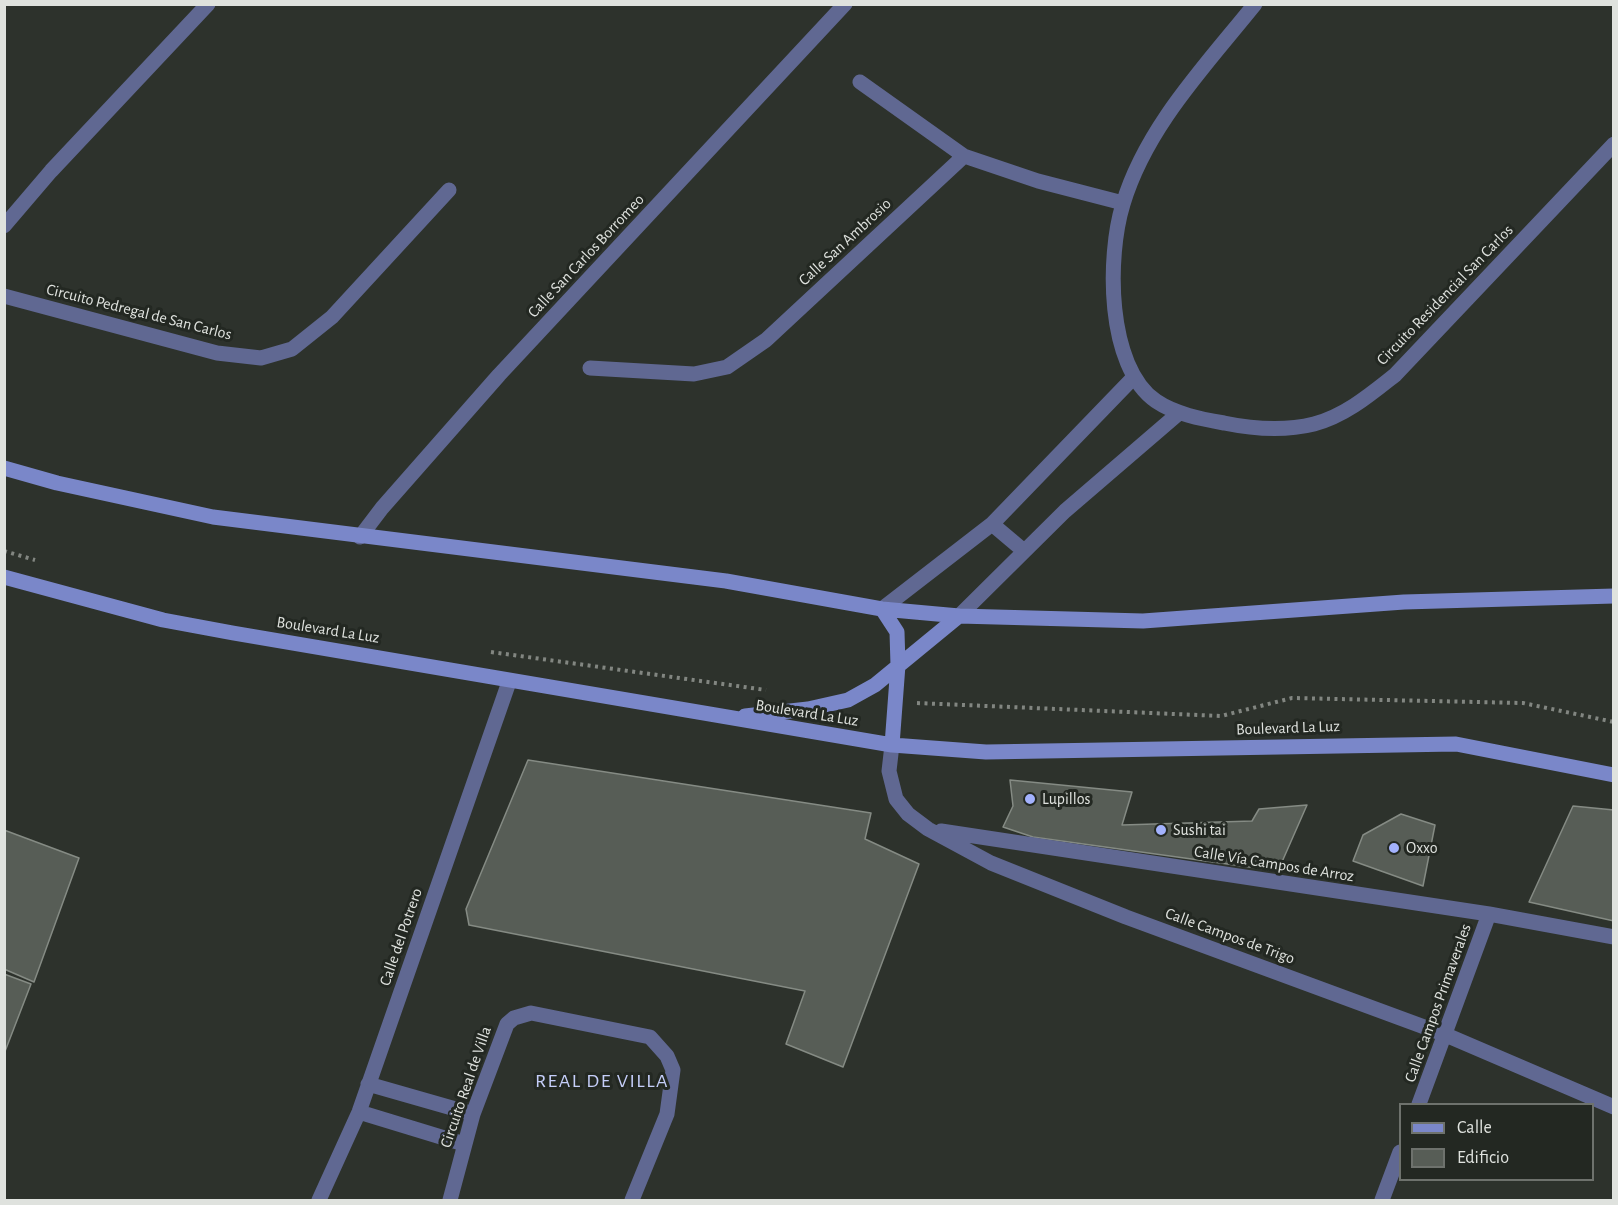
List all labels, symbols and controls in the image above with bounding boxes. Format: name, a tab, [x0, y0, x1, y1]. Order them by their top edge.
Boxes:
street label: Calle San Carlos Borromeo	[524, 190, 648, 322]
street label: Calle San Ambrosio	[795, 194, 895, 290]
street label: Circuito Residencial San Carlos	[1373, 221, 1517, 369]
street label: Circuito Pedregal de San Carlos	[44, 280, 234, 344]
street label: Boulevard La Luz	[275, 612, 381, 648]
street label: Boulevard La Luz	[754, 695, 860, 731]
street label: Boulevard La Luz	[1236, 717, 1340, 739]
place label: Lupillos	[1042, 789, 1090, 809]
marker: Lupillos	[1023, 792, 1037, 806]
place label: Sushi tai	[1173, 820, 1226, 840]
marker: Sushi tai	[1154, 823, 1168, 837]
place label: Oxxo	[1406, 838, 1438, 858]
marker: Oxxo	[1387, 841, 1401, 855]
street label: Calle Vía Campos de Arroz	[1193, 842, 1355, 886]
street label: Calle del Potrero	[375, 886, 427, 988]
street label: Calle Campos de Trigo	[1163, 904, 1297, 968]
street label: Calle Campos Primaverales	[1400, 921, 1476, 1085]
street label: Circuito Real de Villa	[436, 1024, 496, 1150]
district label: REAL DE VILLA	[535, 1069, 669, 1093]
legend	[1399, 1103, 1594, 1181]
text: Calle	[1457, 1119, 1492, 1137]
text: Edificio	[1457, 1149, 1509, 1167]

